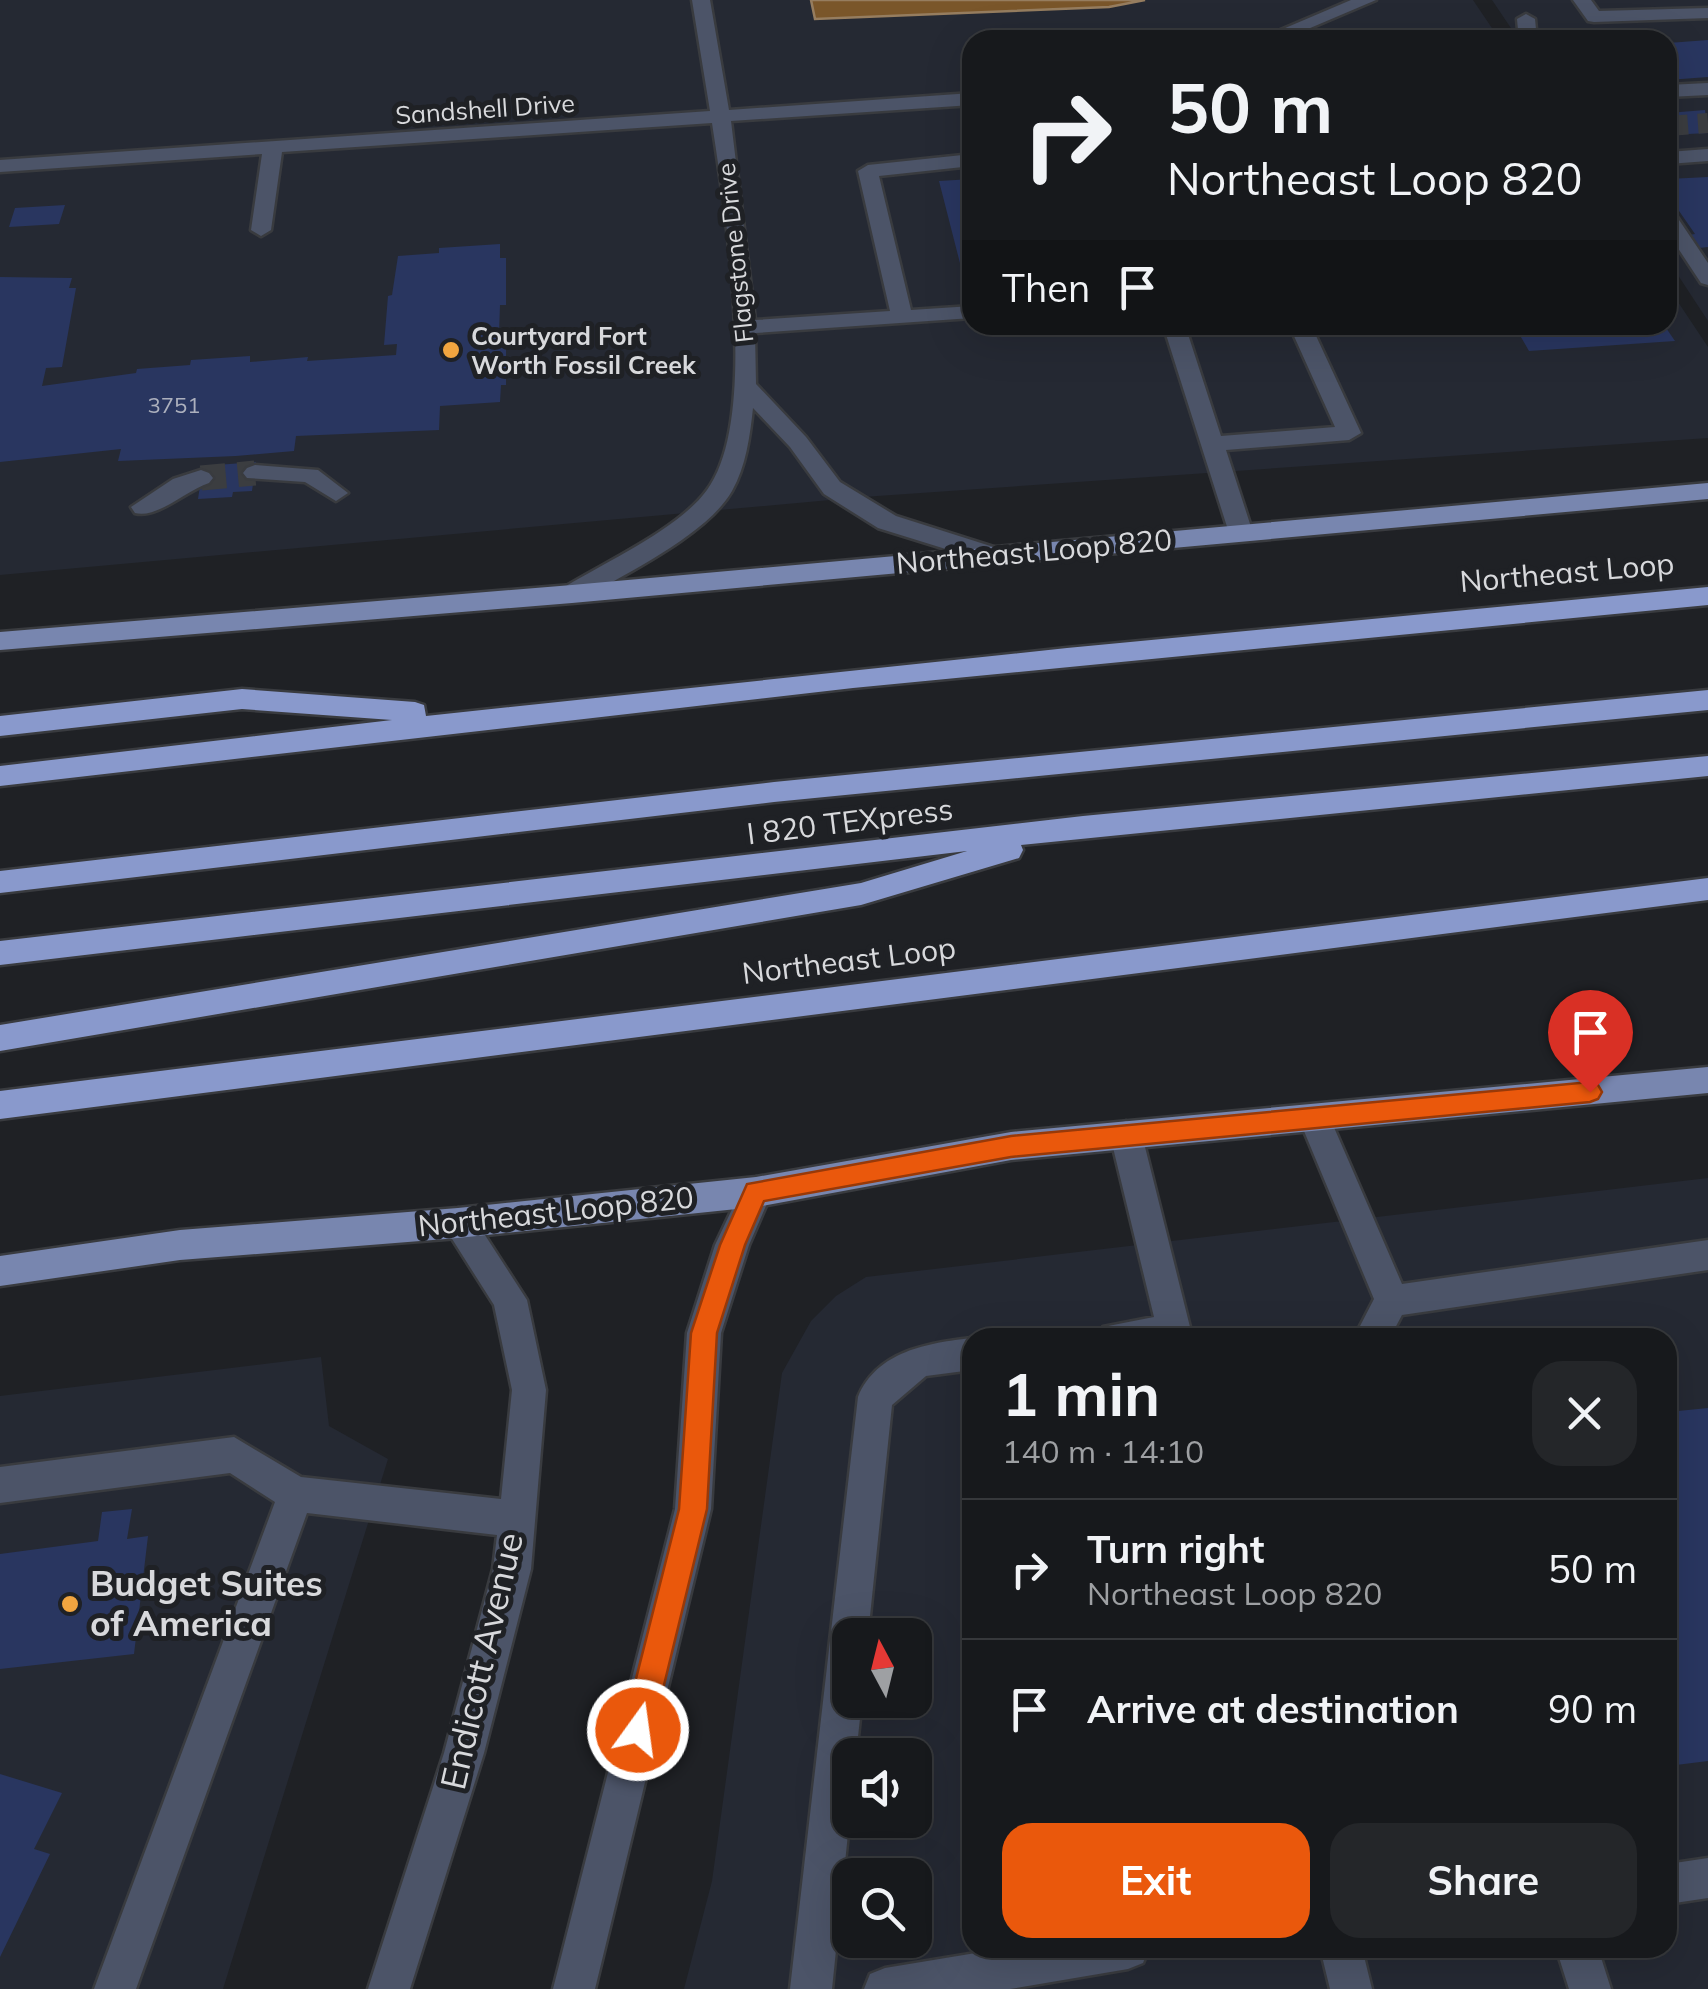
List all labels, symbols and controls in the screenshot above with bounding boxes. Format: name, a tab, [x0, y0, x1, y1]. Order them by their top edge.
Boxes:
text: 50 m	[1167, 63, 1333, 151]
icon: right	[1002, 70, 1132, 200]
street label: Sandshell Drive	[394, 87, 576, 130]
text: Northeast Loop 820	[1167, 150, 1582, 206]
street label: Flagstone Drive	[710, 162, 759, 344]
icon: arrive	[1110, 260, 1165, 315]
text: Then	[1002, 264, 1090, 312]
place label: Courtyard Fort Worth Fossil Creek	[471, 320, 697, 380]
marker: Courtyard Fort Worth Fossil Creek	[440, 339, 462, 361]
house number: 3751	[148, 391, 200, 419]
street label: Northeast Loop 820	[894, 520, 1174, 582]
street label: Northeast Loop	[1458, 544, 1676, 600]
street label: I 820 TEXpress	[745, 790, 955, 852]
street label: Northeast Loop	[740, 928, 958, 992]
pin	[1548, 990, 1633, 1093]
icon: arrive	[1563, 1005, 1618, 1060]
street label: Northeast Loop 820	[416, 1178, 696, 1244]
text: 1 min	[1002, 1356, 1160, 1431]
button: close	[1532, 1361, 1637, 1466]
text: 140 m · 14:10	[1002, 1431, 1204, 1471]
text: Turn right	[1087, 1525, 1264, 1573]
street label: Endicott Avenue	[430, 1528, 532, 1794]
icon: right	[1002, 1542, 1057, 1597]
text: 50 m	[1548, 1545, 1637, 1593]
place label: Budget Suites of America	[90, 1561, 323, 1645]
text: Northeast Loop 820	[1087, 1573, 1382, 1613]
marker: Budget Suites of America	[59, 1593, 81, 1615]
north arrow	[832, 1618, 932, 1718]
map controls	[832, 1618, 932, 1958]
position arrow	[586, 1678, 690, 1782]
icon: arrive	[1002, 1682, 1057, 1737]
text: Arrive at destination	[1087, 1685, 1459, 1733]
text: 90 m	[1548, 1685, 1637, 1733]
button: sound	[832, 1738, 932, 1838]
button: Exit	[1002, 1823, 1310, 1938]
button: Share	[1330, 1823, 1637, 1938]
button: search	[832, 1858, 932, 1958]

